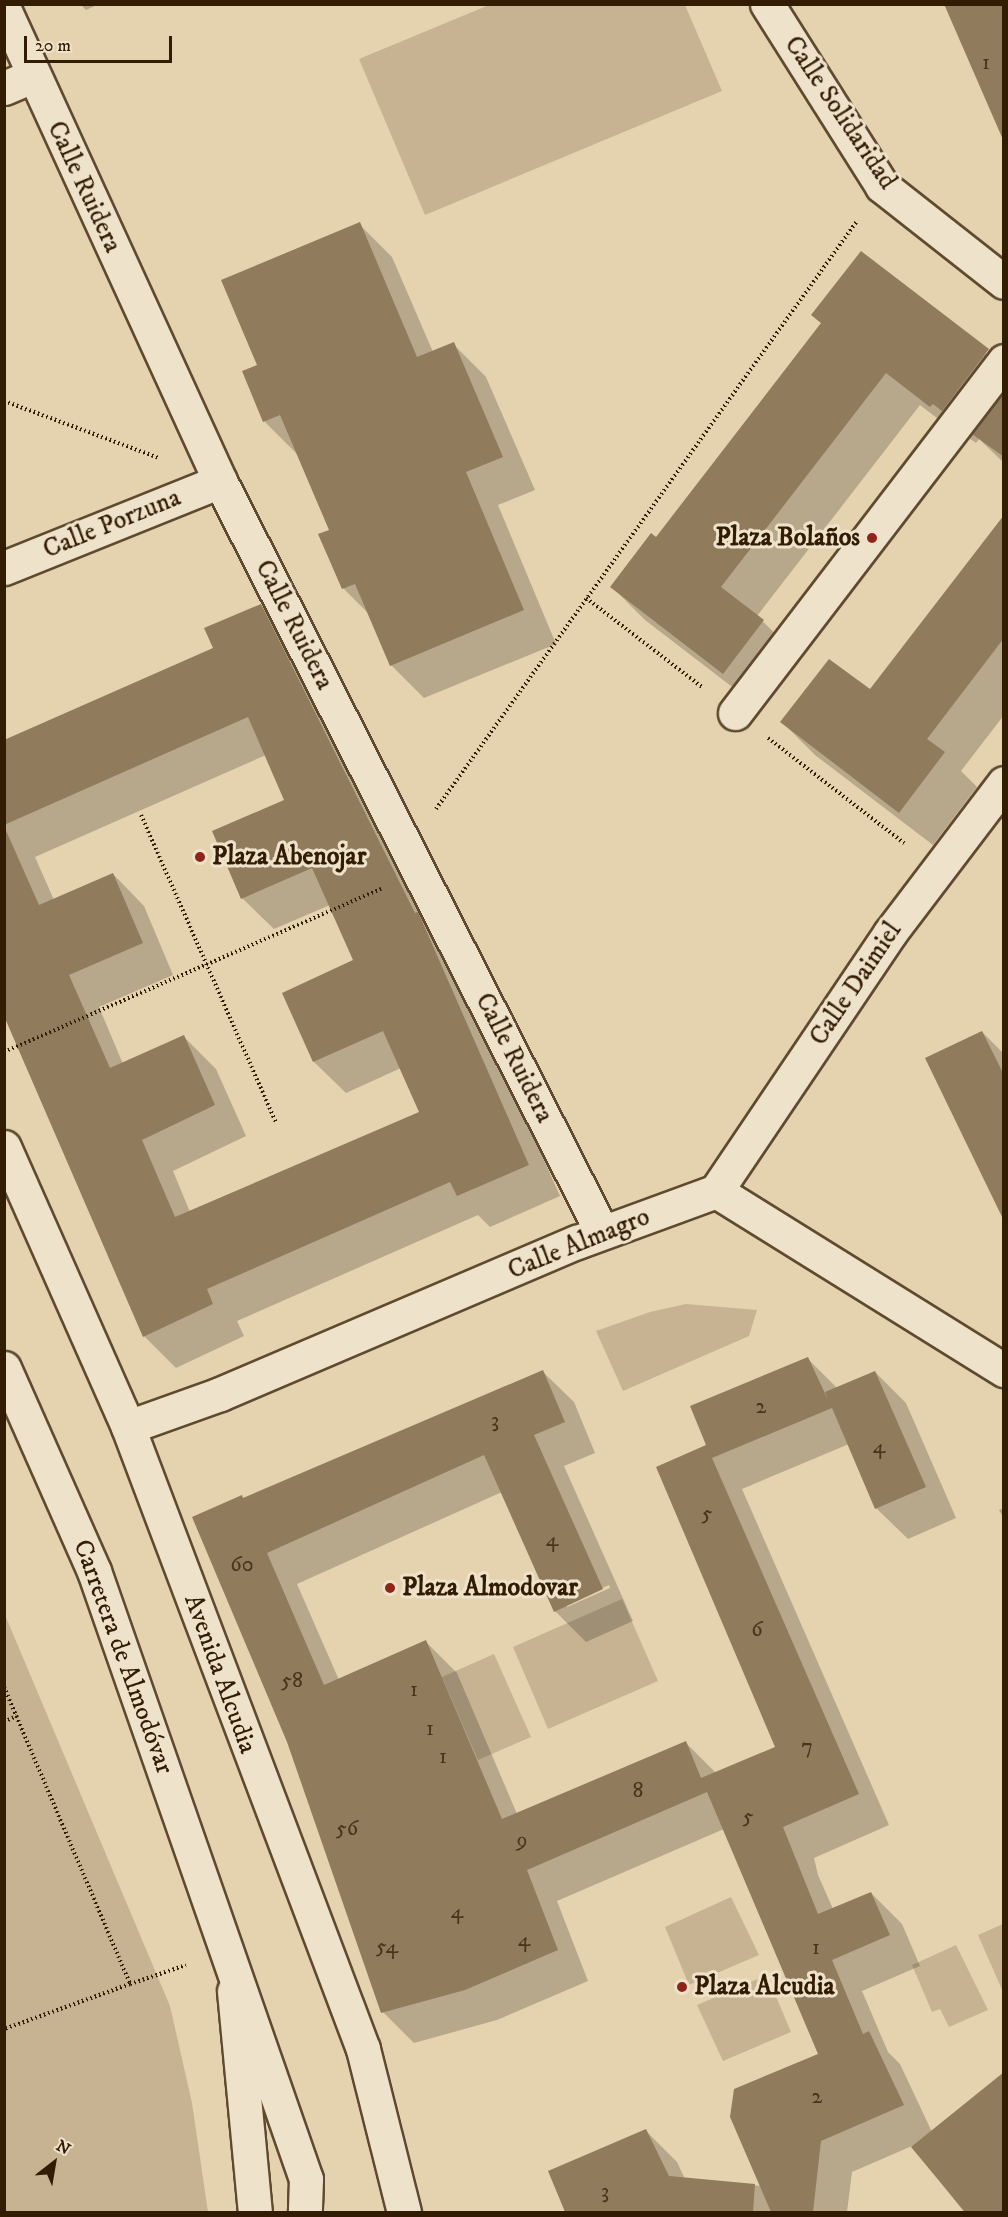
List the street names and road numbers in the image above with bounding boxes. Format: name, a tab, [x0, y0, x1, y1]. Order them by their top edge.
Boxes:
street label: Calle Solidaridad	[777, 30, 903, 196]
street label: Calle Ruidera	[40, 116, 128, 258]
street label: Calle Porzuna	[39, 482, 185, 566]
street label: Calle Ruidera	[248, 555, 340, 695]
street label: Calle Daimiel	[803, 916, 909, 1052]
street label: Calle Ruidera	[468, 988, 560, 1128]
street label: Calle Almagro	[504, 1201, 654, 1287]
street label: Carretera de Almodóvar	[66, 1535, 180, 1779]
street label: Avenida Alcudia	[177, 1590, 263, 1758]

